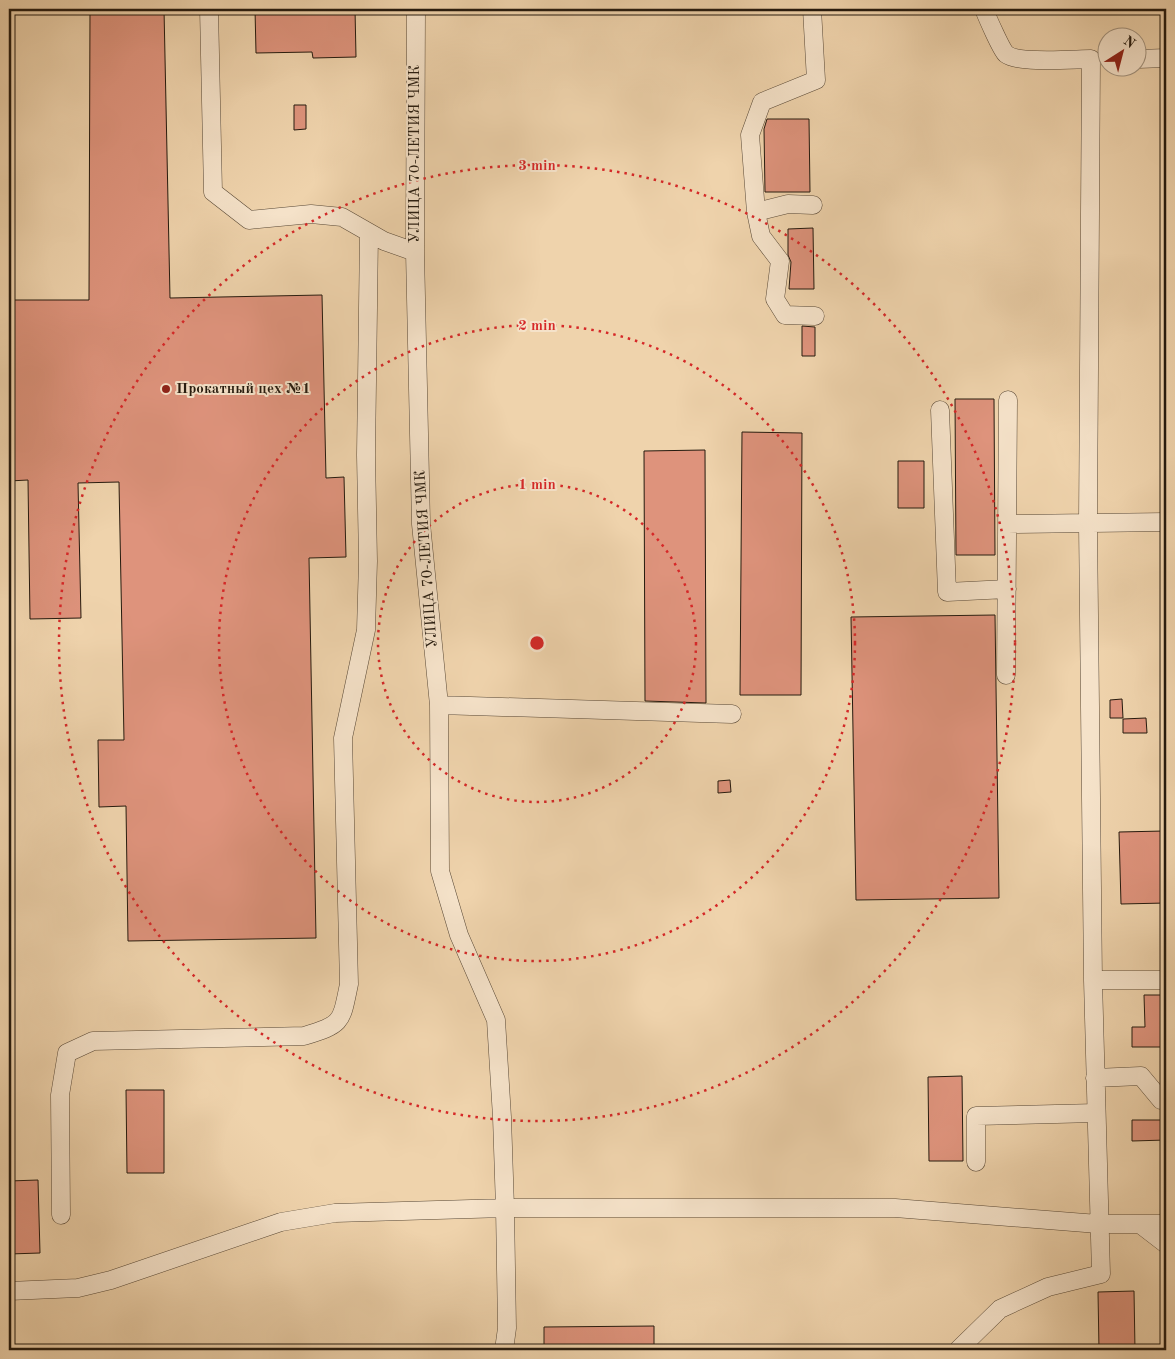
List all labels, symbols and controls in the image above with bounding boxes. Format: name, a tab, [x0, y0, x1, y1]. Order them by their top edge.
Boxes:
north arrow	[1098, 28, 1148, 78]
text: N	[1121, 33, 1138, 51]
street label: УЛИЦА 70-ЛЕТИЯ ЧМК	[408, 65, 423, 243]
text: 3 min	[518, 159, 556, 174]
text: 2 min	[518, 319, 556, 334]
place label: Прокатный цех №1	[176, 382, 311, 397]
marker: Прокатный цех №1	[160, 383, 172, 395]
street label: УЛИЦА 70-ЛЕТИЯ ЧМК	[413, 469, 441, 648]
text: 1 min	[518, 478, 556, 493]
centre of rings	[528, 634, 546, 652]

